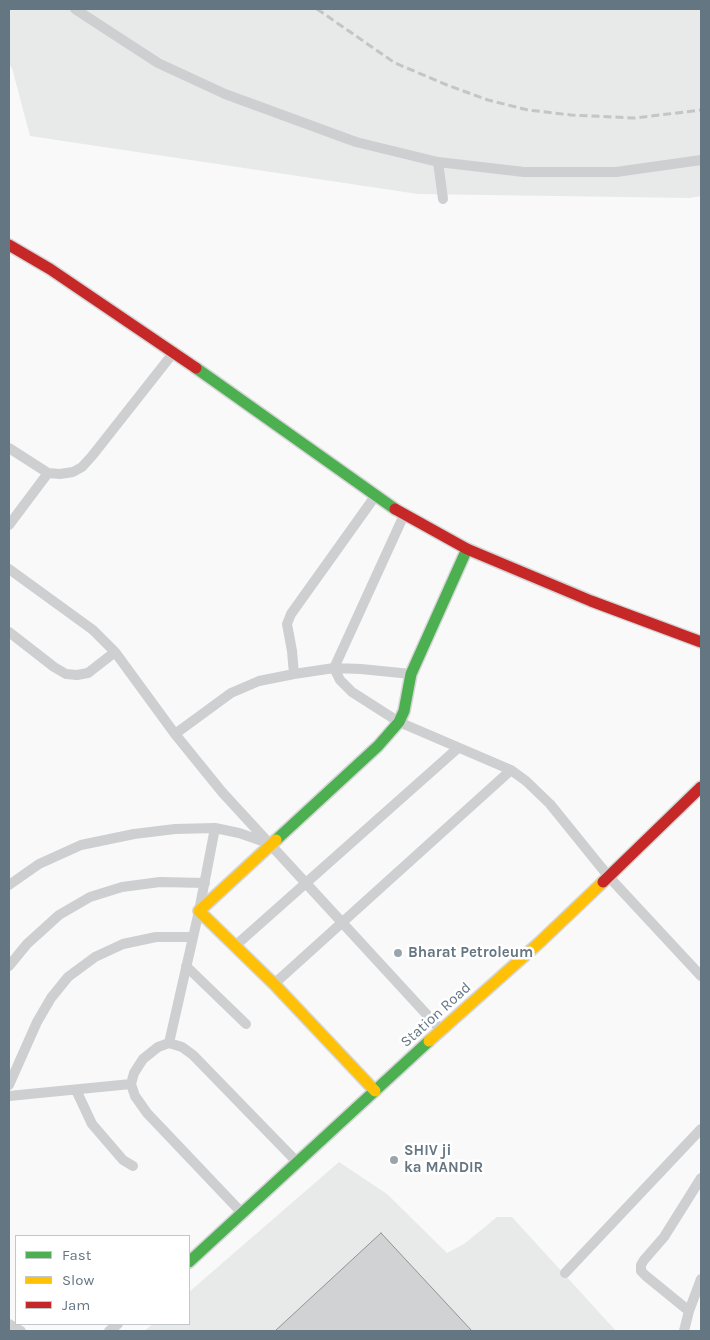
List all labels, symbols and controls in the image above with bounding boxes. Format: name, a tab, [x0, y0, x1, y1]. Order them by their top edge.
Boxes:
place label: Bharat Petroleum	[408, 944, 533, 962]
marker: Bharat Petroleum	[392, 947, 404, 959]
street label: Station Road	[397, 979, 475, 1051]
place label: SHIV ji ka MANDIR	[404, 1142, 483, 1177]
marker: SHIV ji ka MANDIR	[388, 1154, 400, 1166]
legend	[15, 1235, 190, 1325]
text: Fast	[62, 1246, 91, 1264]
text: Slow	[62, 1271, 94, 1289]
text: Jam	[62, 1296, 90, 1314]

